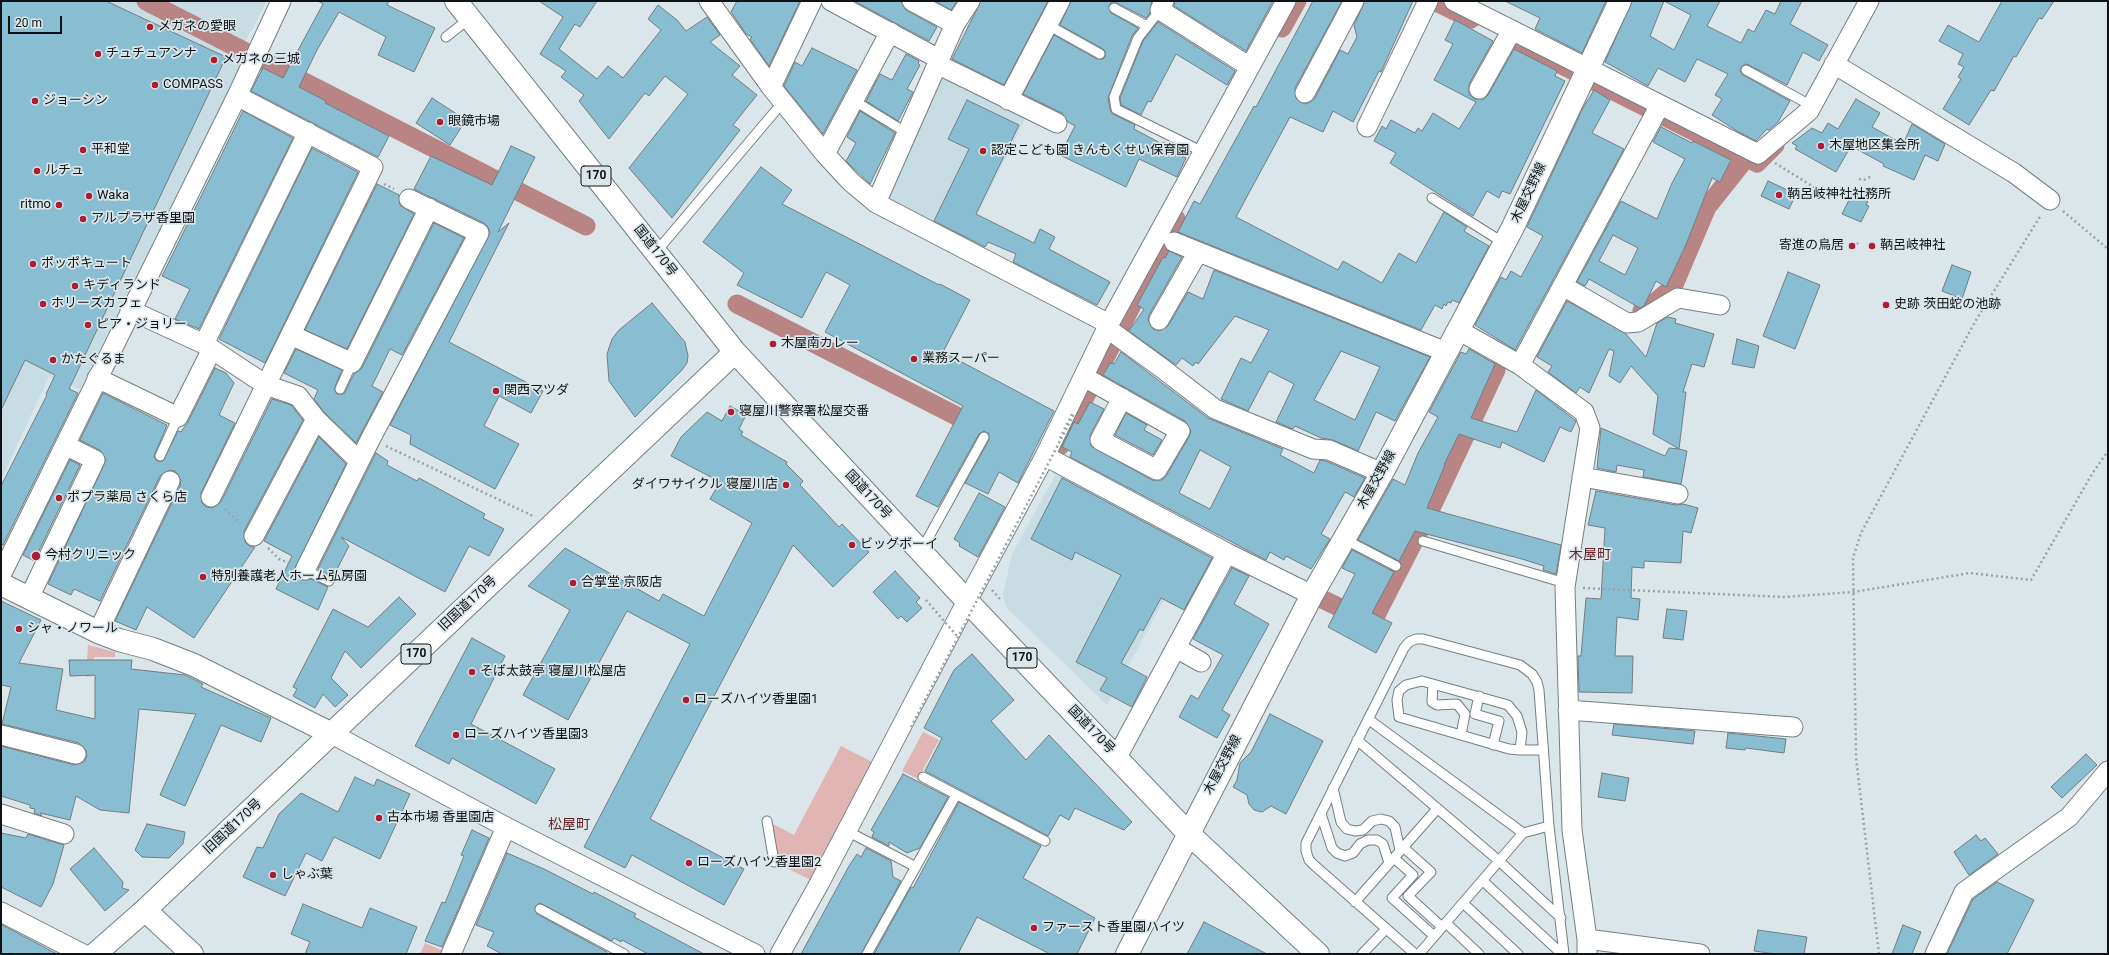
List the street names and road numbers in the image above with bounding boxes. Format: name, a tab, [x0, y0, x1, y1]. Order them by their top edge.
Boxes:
street label: 木屋交野線	[1508, 160, 1550, 226]
road number: 170	[581, 166, 611, 186]
street label: 国道170号	[630, 222, 680, 280]
street label: 木屋交野線	[1354, 448, 1400, 512]
street label: 国道170号	[842, 467, 894, 523]
street label: 旧国道170号	[436, 573, 500, 635]
road number: 170	[401, 644, 431, 664]
road number: 170	[1007, 648, 1037, 668]
street label: 国道170号	[1064, 703, 1118, 757]
street label: 木屋交野線	[1201, 733, 1245, 797]
street label: 旧国道170号	[201, 796, 265, 858]

